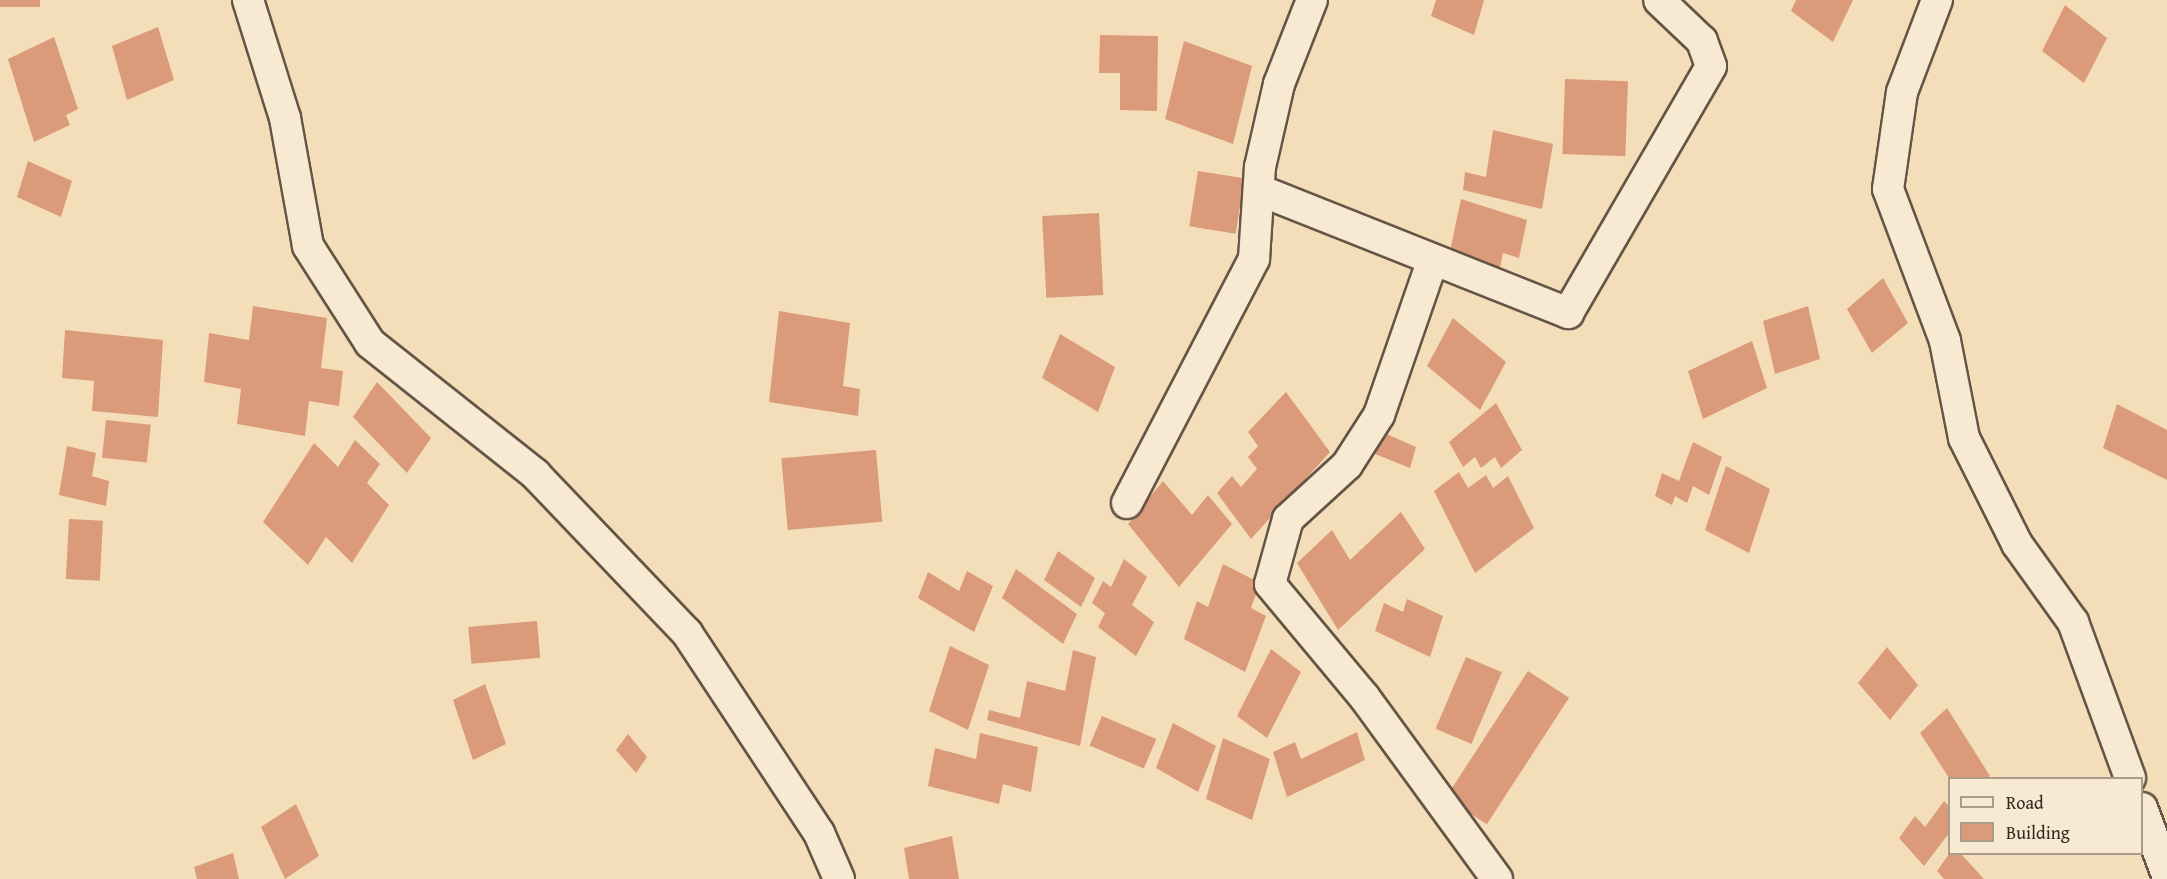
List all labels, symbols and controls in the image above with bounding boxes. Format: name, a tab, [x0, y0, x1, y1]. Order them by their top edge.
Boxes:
legend	[1948, 777, 2143, 855]
text: Road	[2006, 789, 2044, 816]
text: Building	[2006, 819, 2070, 846]

